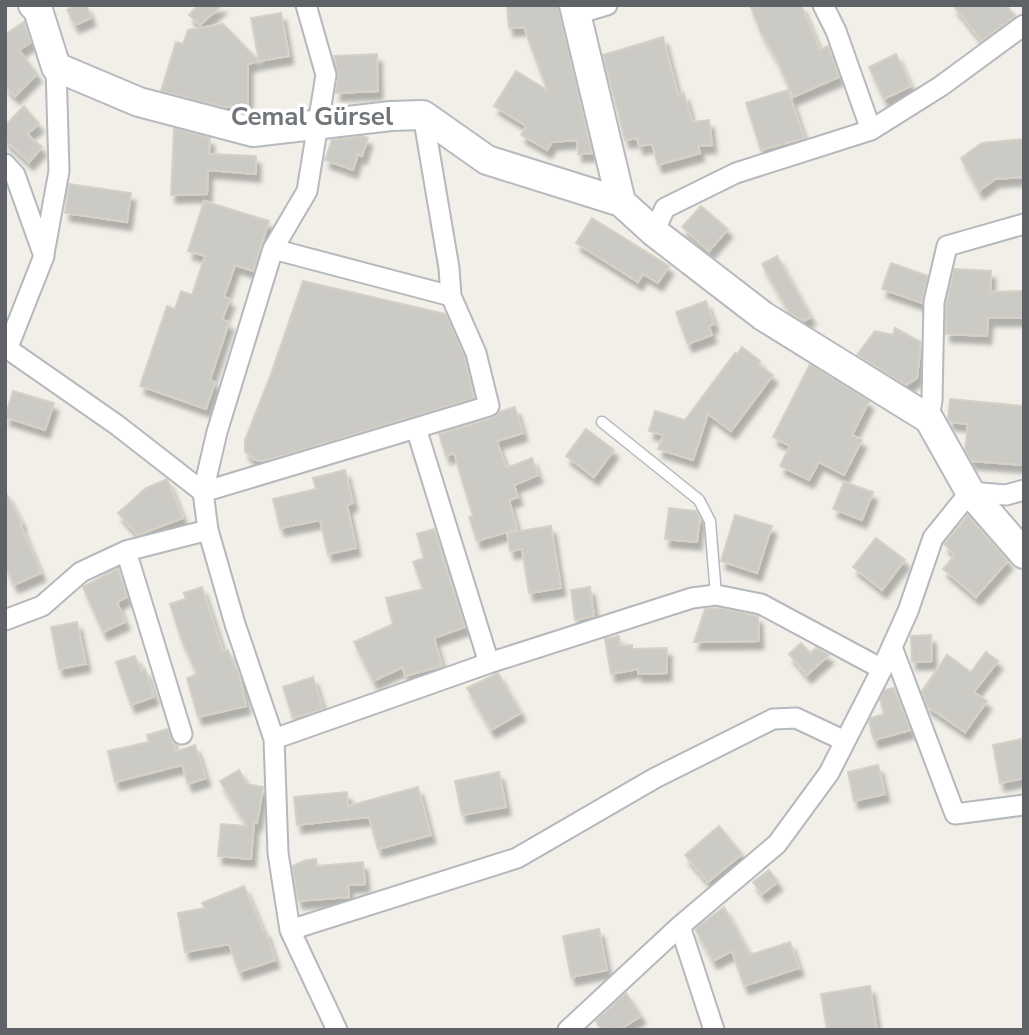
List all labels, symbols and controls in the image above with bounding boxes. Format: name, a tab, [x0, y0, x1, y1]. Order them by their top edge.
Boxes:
district label: Cemal Gürsel	[231, 99, 394, 134]

